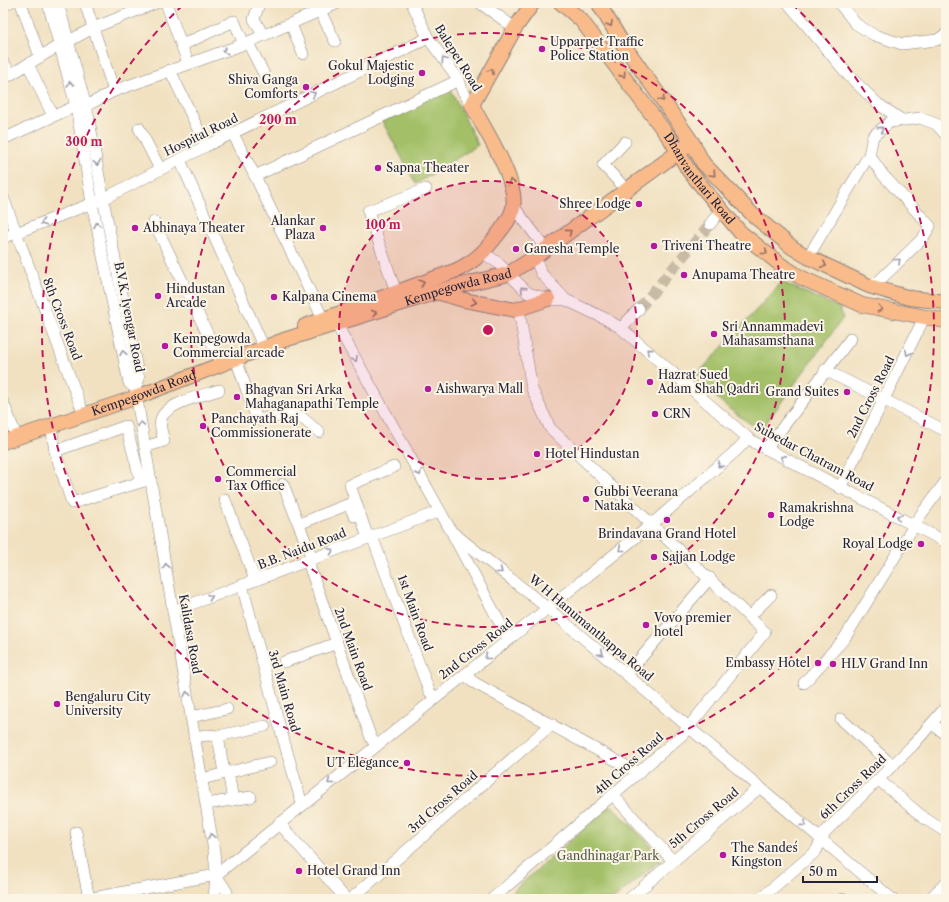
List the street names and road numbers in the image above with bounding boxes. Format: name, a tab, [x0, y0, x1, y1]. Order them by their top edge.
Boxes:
street label: Balepet Road	[432, 21, 485, 95]
street label: Hospital Road	[161, 110, 241, 159]
street label: Dhanvanthari Road	[661, 129, 739, 228]
street label: B.V.K. Iyengar Road	[111, 260, 148, 374]
street label: Kempegowda Road	[403, 265, 514, 309]
street label: 8th Cross Road	[40, 276, 85, 363]
street label: 2nd Cross Road	[843, 353, 898, 440]
street label: Kempegowda Road	[89, 367, 199, 419]
street label: Subedar Chatram Road	[752, 419, 877, 495]
street label: B.B. Naidu Road	[256, 525, 349, 572]
street label: W H Hanumanthappa Road	[525, 571, 657, 684]
street label: 1st Main Road	[395, 573, 436, 654]
street label: Kalidasa Road	[176, 593, 205, 676]
street label: 2nd Main Road	[331, 605, 376, 693]
street label: 2nd Cross Road	[436, 615, 516, 682]
street label: 3rd Main Road	[266, 648, 304, 734]
street label: 4th Cross Road	[591, 729, 667, 798]
street label: 6th Cross Road	[816, 751, 890, 822]
street label: 3rd Cross Road	[405, 767, 481, 836]
street label: 5th Cross Road	[666, 784, 742, 851]

